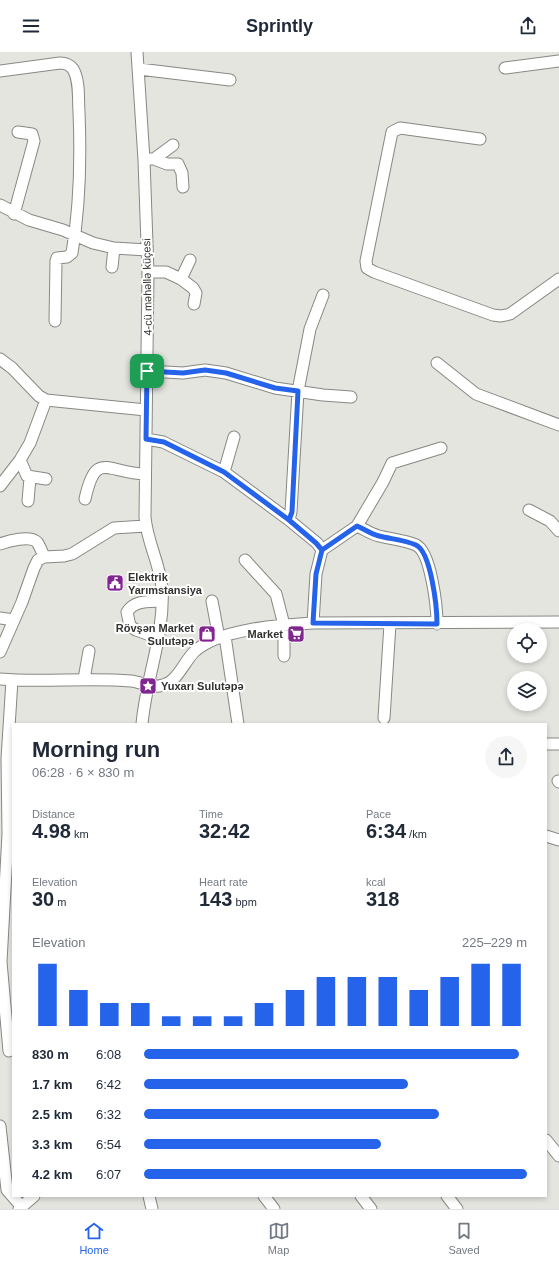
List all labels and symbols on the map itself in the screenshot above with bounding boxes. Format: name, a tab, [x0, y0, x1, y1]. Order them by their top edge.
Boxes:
street label: 4-cü məhəllə küçesi	[140, 238, 154, 336]
pin	[130, 354, 164, 388]
place label: Elektrik Yarımstansiya	[128, 571, 203, 596]
public building icon: Elektrik Yarımstansiya	[105, 573, 125, 593]
place label: Rövşən Market Sulutəpə	[116, 622, 194, 647]
shop icon: Rövşən Market Sulutəpə	[197, 624, 217, 644]
supermarket icon: Market	[286, 624, 306, 644]
place label: Market	[248, 628, 283, 640]
place icon: Yuxarı Sulutəpə	[138, 676, 158, 696]
place label: Yuxarı Sulutəpə	[161, 680, 244, 692]

